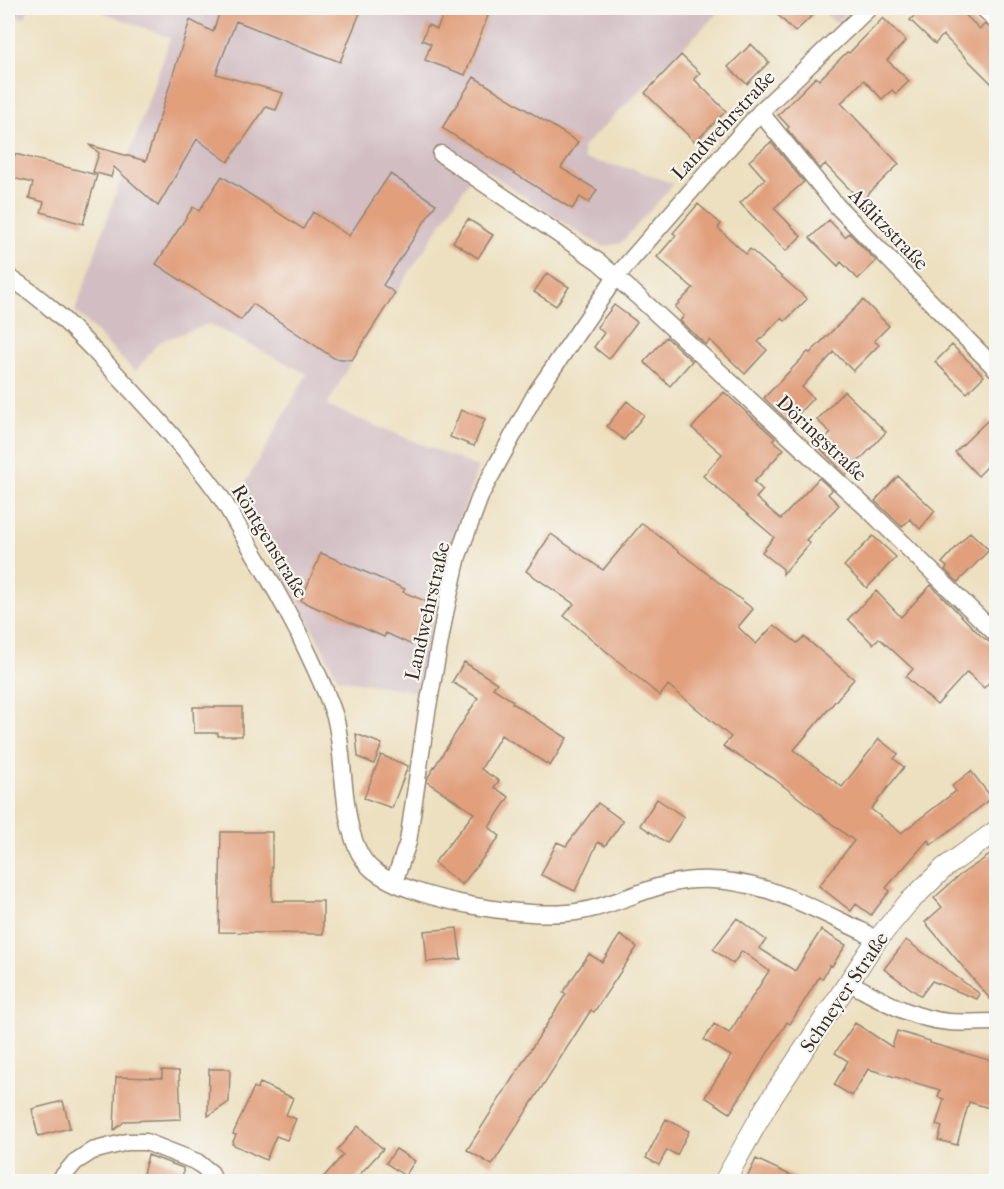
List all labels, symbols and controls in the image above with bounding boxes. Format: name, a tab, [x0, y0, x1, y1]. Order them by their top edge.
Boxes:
street label: Landwehrstraße	[667, 66, 780, 185]
street label: Aßlitzstraße	[843, 183, 933, 275]
street label: Döringstraße	[772, 391, 872, 486]
street label: Röntgenstraße	[227, 480, 312, 602]
street label: Landwehrstraße	[400, 540, 455, 682]
street label: Schneyer Straße	[796, 928, 893, 1057]

